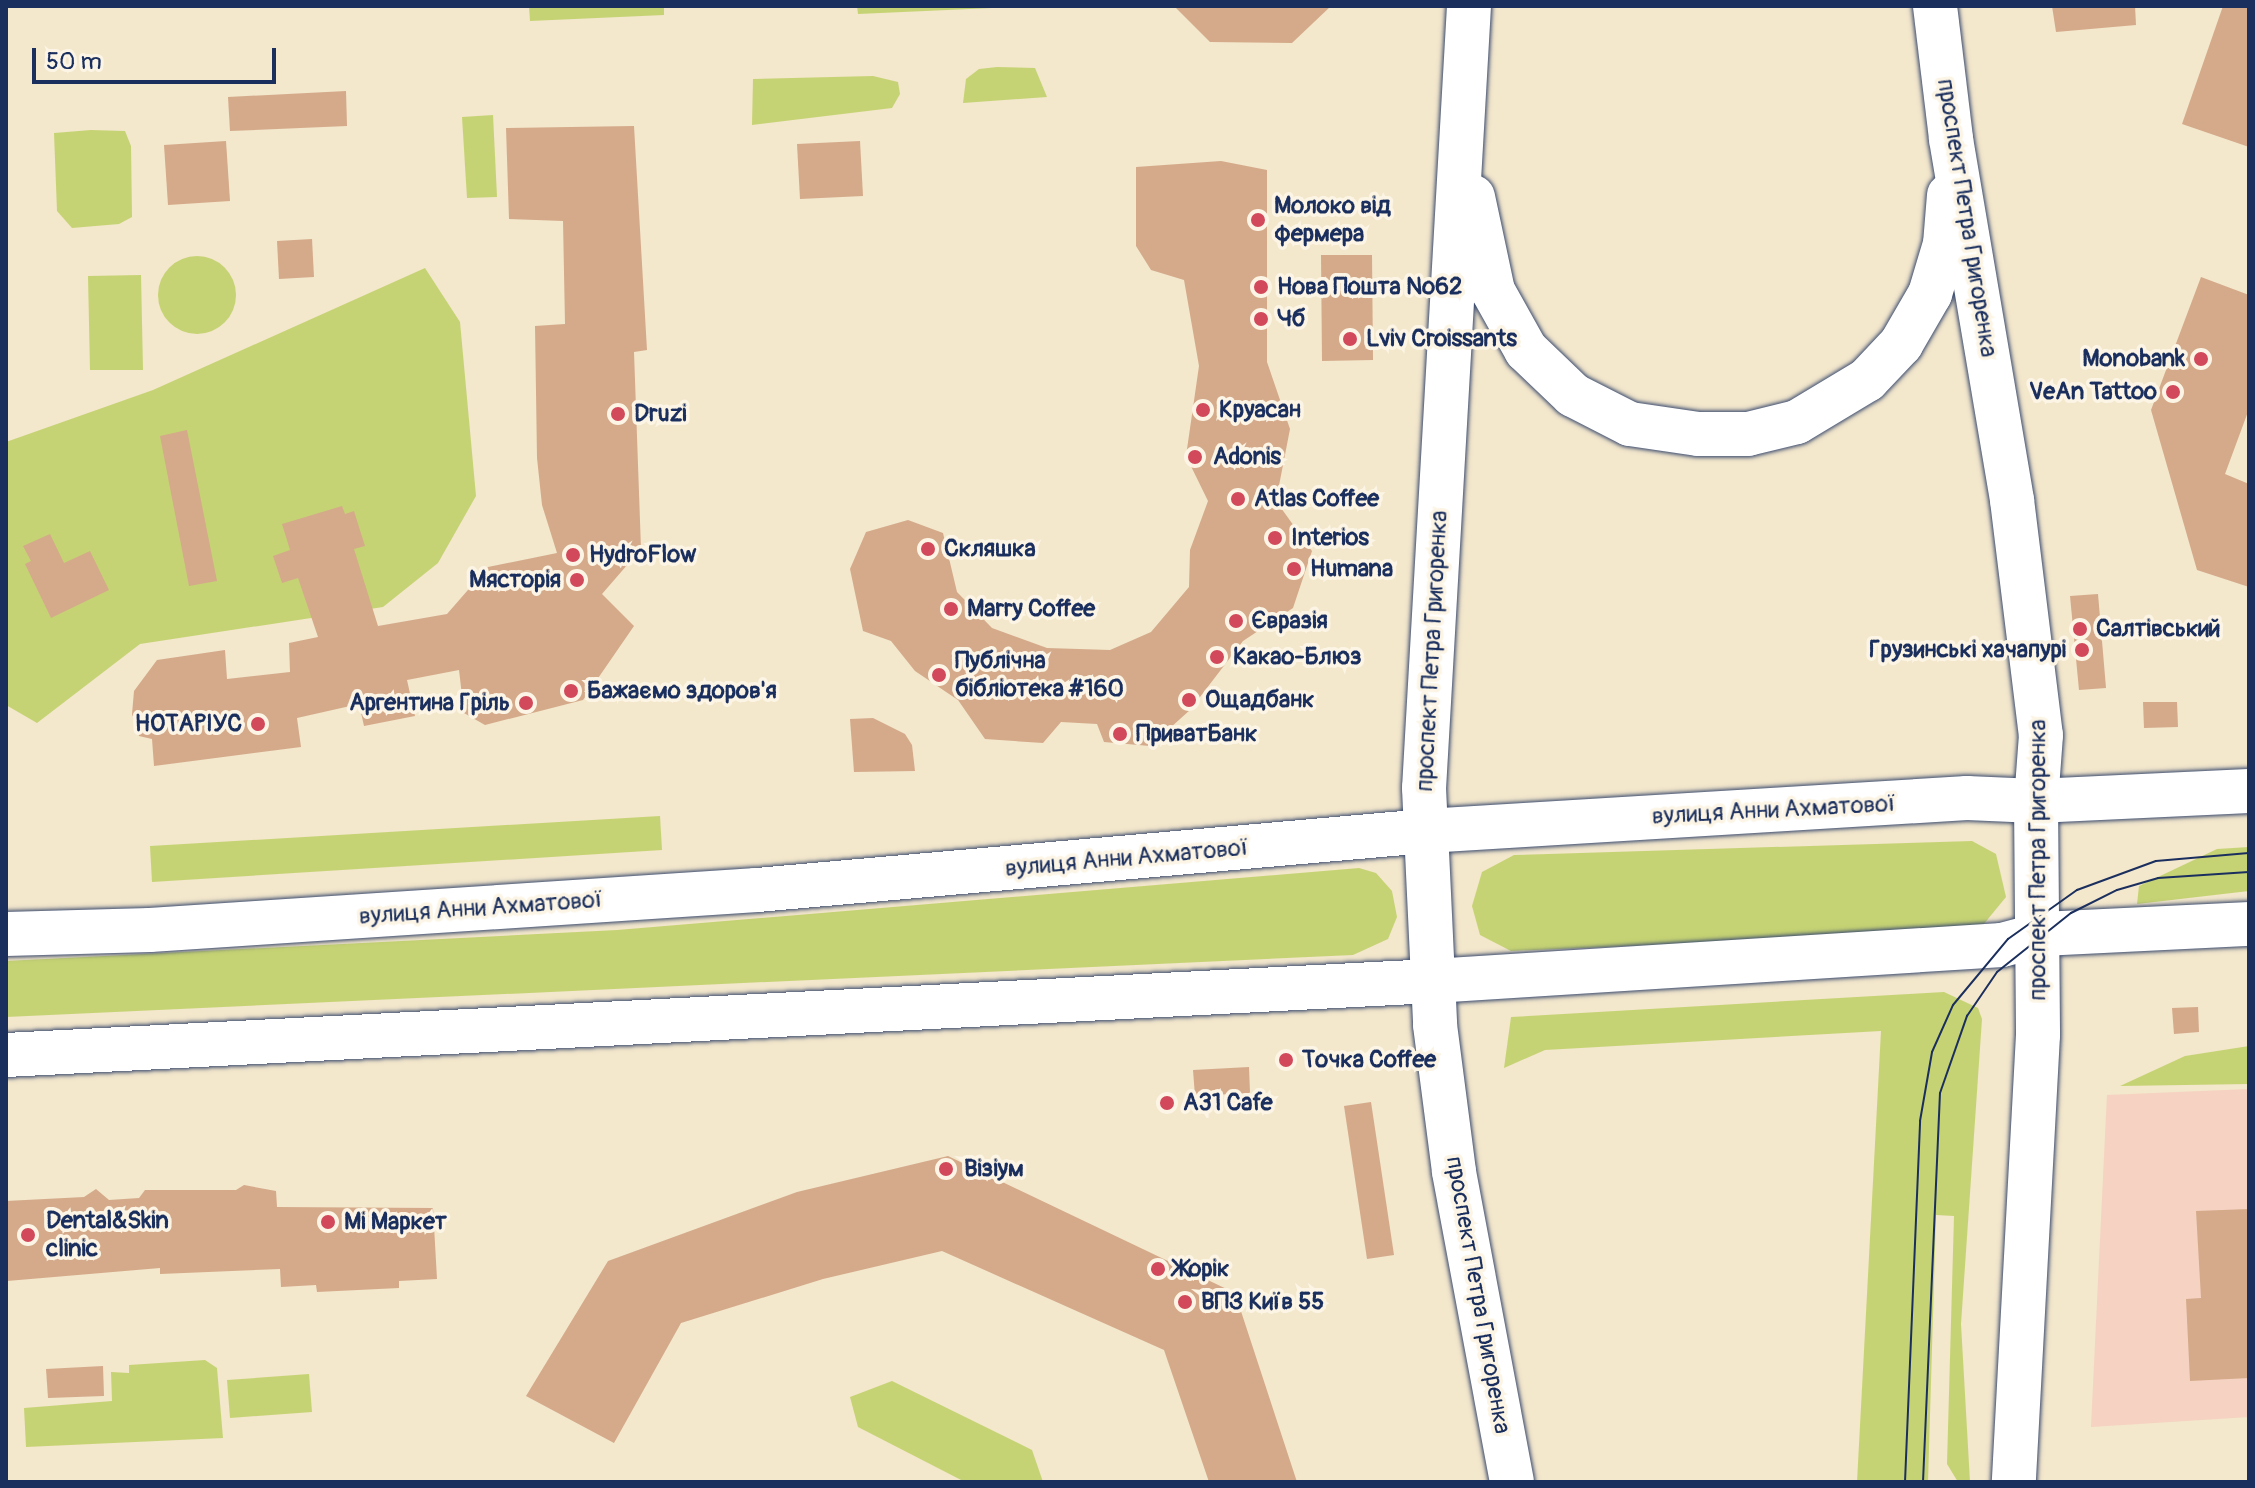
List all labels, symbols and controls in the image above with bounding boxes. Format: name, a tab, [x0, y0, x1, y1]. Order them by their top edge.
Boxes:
scale bar	[36, 32, 280, 82]
text: 50 m	[46, 47, 102, 76]
street label: проспект Петра Григоренка	[1931, 77, 2003, 359]
place label: Молоко від фермера	[1274, 192, 1391, 248]
marker: Молоко від фермера	[1249, 211, 1267, 229]
place label: Нова Пошта №62	[1277, 273, 1462, 301]
marker: Нова Пошта №62	[1252, 278, 1270, 296]
place label: Чб	[1277, 305, 1305, 333]
marker: Чб	[1252, 310, 1270, 328]
place label: Lviv Croissants	[1366, 325, 1517, 353]
marker: Lviv Croissants	[1341, 330, 1359, 348]
place label: Monobank	[2082, 345, 2185, 373]
marker: Monobank	[2192, 350, 2210, 368]
place label: VeAn Tattoo	[2029, 378, 2157, 406]
marker: VeAn Tattoo	[2164, 383, 2182, 401]
place label: Круасан	[1219, 396, 1301, 424]
place label: Druzi	[634, 400, 686, 428]
marker: Круасан	[1194, 401, 1212, 419]
marker: Druzi	[609, 405, 627, 423]
place label: Adonis	[1213, 443, 1281, 471]
marker: Adonis	[1184, 446, 1206, 468]
place label: Atlas Coffee	[1254, 485, 1379, 513]
marker: Atlas Coffee	[1229, 490, 1247, 508]
street label: проспект Петра Григоренка	[1410, 510, 1454, 792]
place label: Interios	[1291, 524, 1369, 552]
marker: Interios	[1266, 529, 1284, 547]
place label: Скляшка	[944, 535, 1036, 563]
marker: Скляшка	[919, 540, 937, 558]
place label: HydroFlow	[589, 541, 696, 569]
marker: HydroFlow	[564, 546, 582, 564]
place label: Humana	[1310, 555, 1393, 583]
marker: Humana	[1285, 560, 1303, 578]
place label: Мясторія	[469, 566, 561, 594]
marker: Мясторія	[568, 571, 586, 589]
place label: Marry Coffee	[967, 595, 1095, 623]
marker: Marry Coffee	[942, 600, 960, 618]
place label: Євразія	[1252, 607, 1328, 635]
marker: Євразія	[1227, 612, 1245, 630]
place label: Салтівський	[2096, 615, 2221, 643]
marker: Салтівський	[2071, 620, 2089, 638]
place label: Грузинські хачапурі	[1869, 636, 2066, 664]
marker: Грузинські хачапурі	[2073, 641, 2091, 659]
place label: Какао-Блюз	[1233, 643, 1362, 671]
place label: Публічна бібліотека #160	[955, 647, 1124, 703]
marker: Какао-Блюз	[1208, 648, 1226, 666]
marker: Публічна бібліотека #160	[930, 666, 948, 684]
place label: Бажаємо здоров'я	[587, 677, 777, 705]
marker: Бажаємо здоров'я	[562, 682, 580, 700]
place label: Ощадбанк	[1205, 686, 1314, 714]
place label: Аргентина Гріль	[349, 689, 510, 717]
marker: Ощадбанк	[1180, 691, 1198, 709]
marker: Аргентина Гріль	[517, 694, 535, 712]
place label: НОТАРІУС	[135, 710, 242, 738]
marker: НОТАРІУС	[249, 715, 267, 733]
street label: проспект Петра Григоренка	[2024, 719, 2052, 1001]
place label: ПриватБанк	[1136, 720, 1257, 748]
marker: ПриватБанк	[1111, 725, 1129, 743]
street label: вулиця Анни Ахматової	[1651, 789, 1897, 831]
street label: вулиця Анни Ахматової	[1004, 833, 1250, 883]
street label: вулиця Анни Ахматової	[358, 885, 604, 931]
place label: Точка Coffee	[1302, 1046, 1436, 1074]
marker: Точка Coffee	[1277, 1051, 1295, 1069]
place label: A31 Cafe	[1183, 1089, 1273, 1117]
marker: A31 Cafe	[1158, 1094, 1176, 1112]
street label: проспект Петра Григоренка	[1439, 1154, 1517, 1436]
place label: Візіум	[964, 1155, 1024, 1183]
marker: Візіум	[935, 1158, 957, 1180]
place label: Dental&Skin clinic	[46, 1207, 169, 1263]
place label: Мі Маркет	[344, 1208, 447, 1236]
marker: Мі Маркет	[319, 1213, 337, 1231]
marker: Dental&Skin clinic	[17, 1224, 39, 1246]
place label: Жорік	[1174, 1255, 1229, 1283]
marker: Жорік	[1149, 1260, 1167, 1278]
place label: ВПЗ Київ 55	[1201, 1288, 1324, 1316]
marker: ВПЗ Київ 55	[1176, 1293, 1194, 1311]

